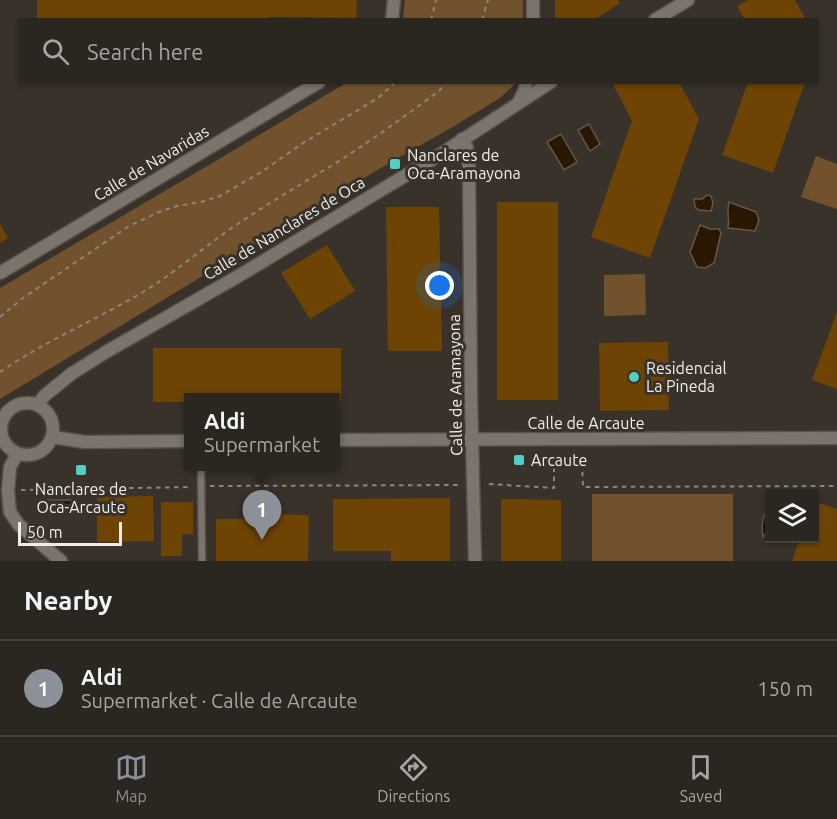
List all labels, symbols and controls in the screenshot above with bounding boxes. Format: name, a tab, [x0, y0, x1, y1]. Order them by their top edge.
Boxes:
search box	[18, 18, 819, 84]
icon: search	[39, 35, 72, 68]
text: Search here	[87, 39, 203, 64]
street label: Calle de Navaridas	[90, 122, 212, 204]
place label: Nanclares de Oca-Aramayona	[407, 146, 521, 182]
marker: Nanclares de Oca-Aramayona	[388, 157, 402, 171]
street label: Calle de Nanclares de Oca	[200, 173, 368, 283]
your location	[425, 271, 454, 300]
street label: Calle de Aramayona	[445, 314, 465, 456]
place label: Residencial La Pineda	[646, 359, 727, 395]
marker: Residencial La Pineda	[627, 370, 641, 384]
popup	[184, 393, 340, 471]
text: Aldi	[204, 408, 245, 433]
street label: Calle de Arcaute	[527, 414, 645, 432]
text: Supermarket	[204, 433, 320, 456]
place label: Arcaute	[531, 451, 587, 469]
marker: Arcaute	[512, 453, 526, 467]
marker: Nanclares de Oca-Arcaute	[74, 463, 88, 477]
place label: Nanclares de Oca-Arcaute	[35, 480, 127, 516]
map controls	[765, 489, 819, 543]
button: layers	[765, 489, 819, 543]
pin: 1	[242, 490, 282, 540]
scale bar	[18, 519, 122, 546]
text: 50 m	[27, 523, 63, 541]
text: Nearby	[24, 586, 112, 615]
text: Aldi	[81, 664, 122, 689]
text: 1	[38, 677, 49, 700]
text: 150 m	[757, 677, 813, 700]
text: Supermarket · Calle de Arcaute	[81, 689, 357, 712]
tab: Map	[115, 751, 148, 805]
tab: Directions	[377, 751, 450, 805]
tab: Saved	[680, 751, 722, 805]

